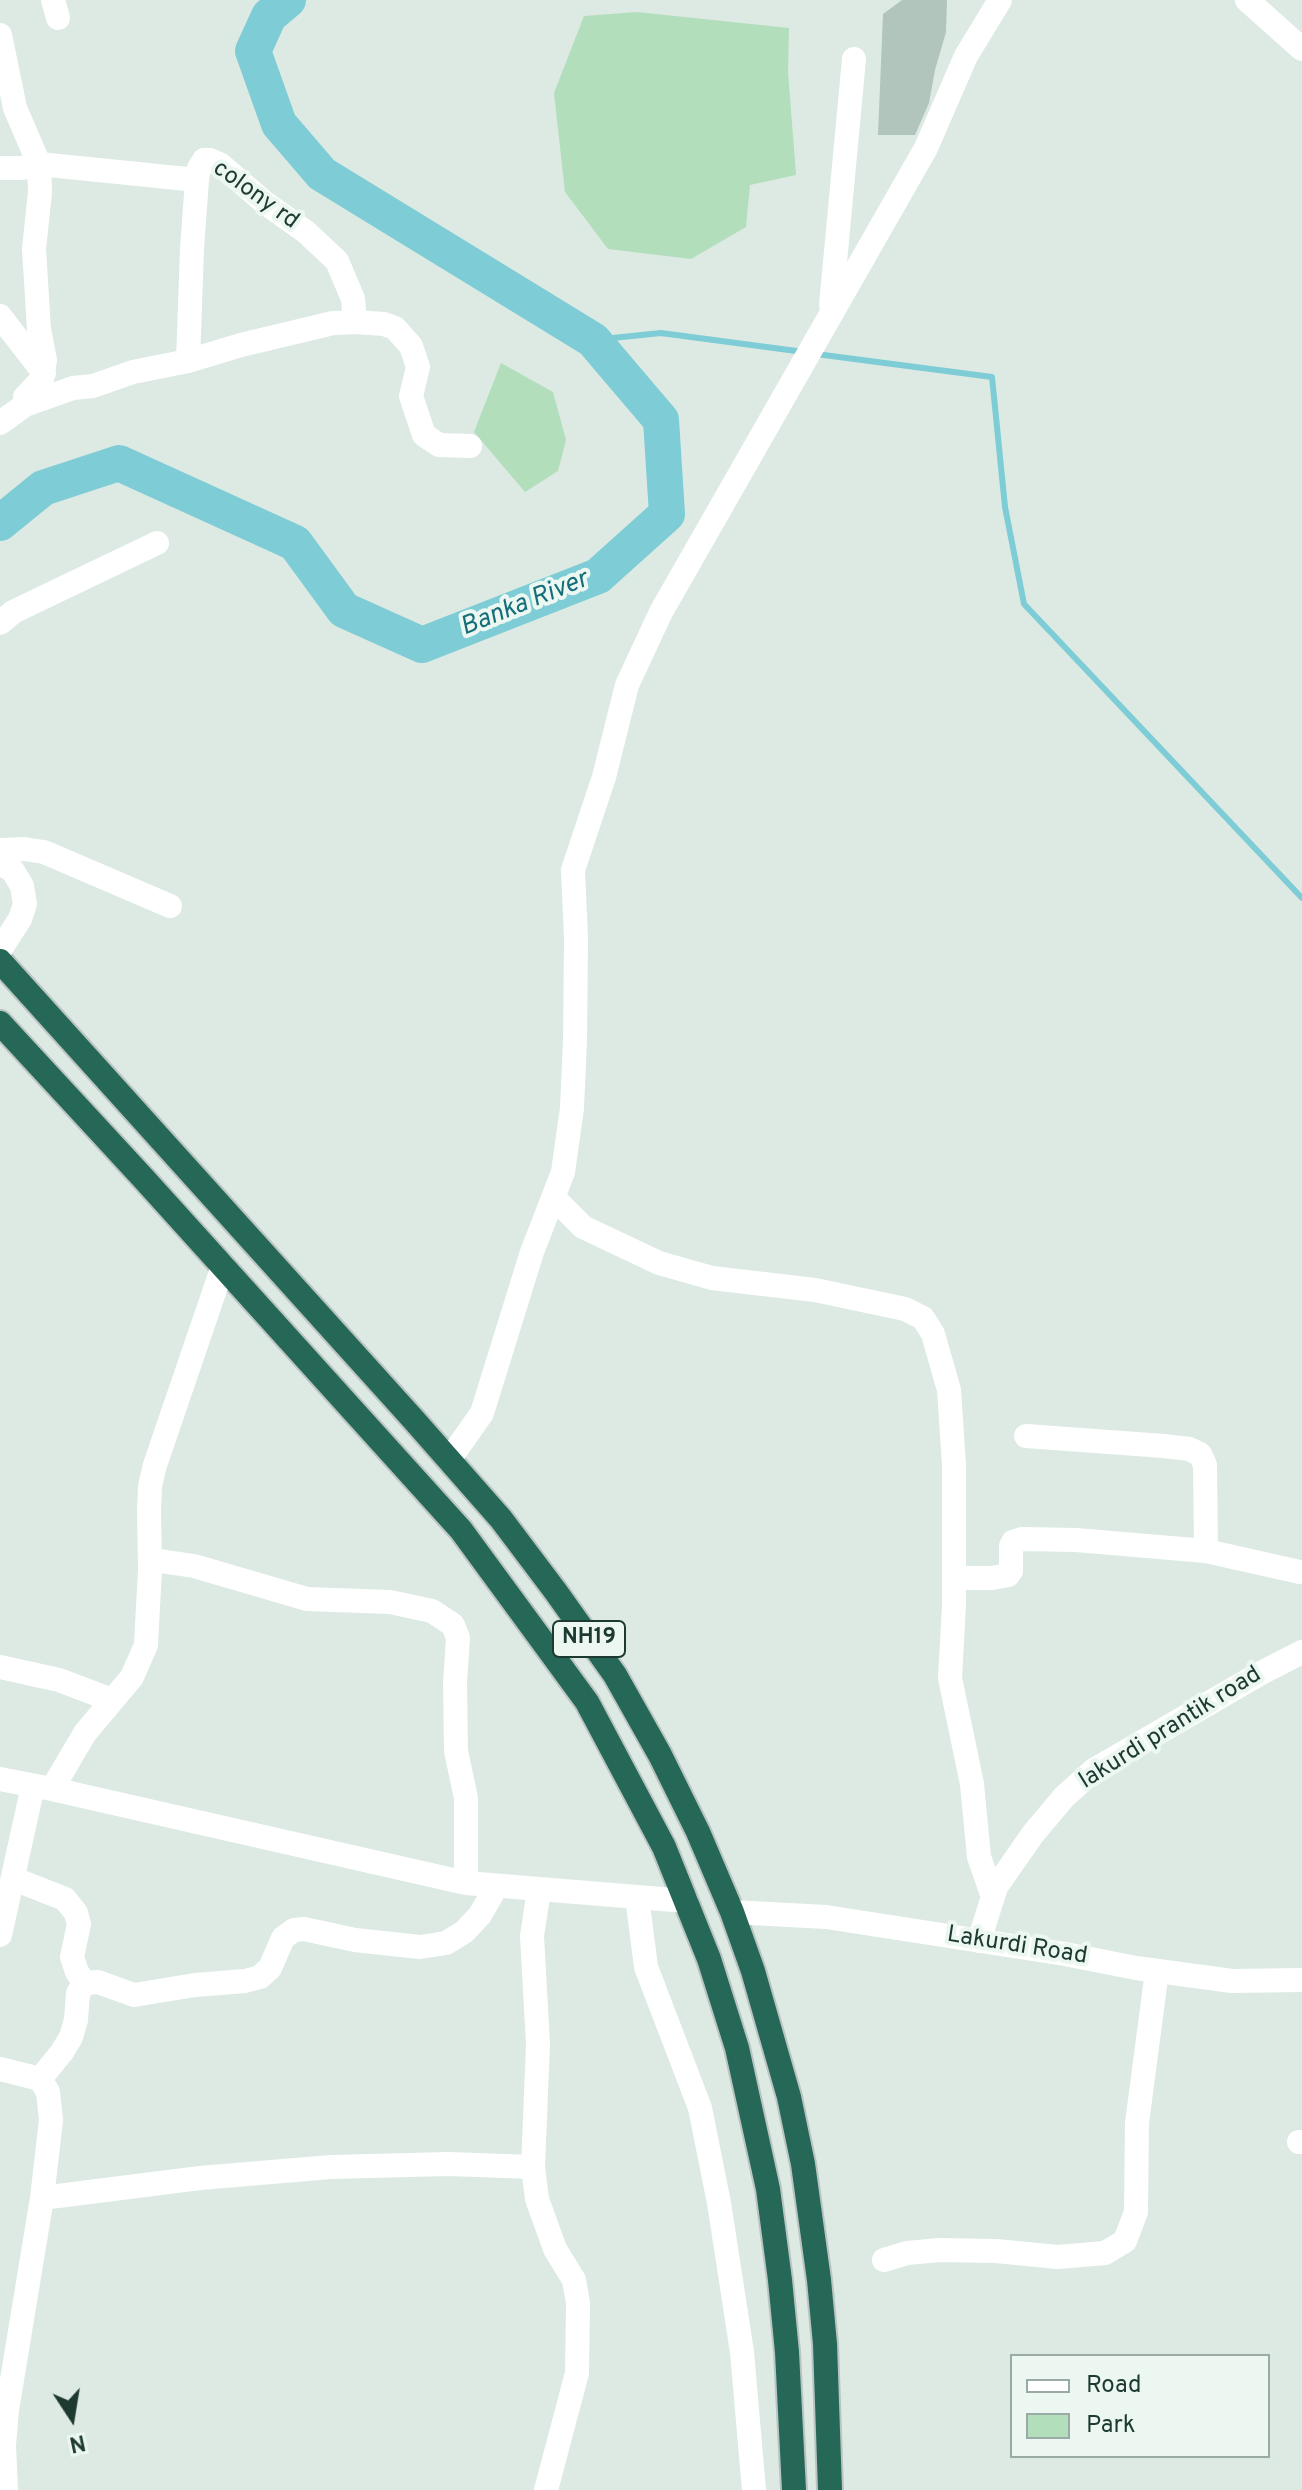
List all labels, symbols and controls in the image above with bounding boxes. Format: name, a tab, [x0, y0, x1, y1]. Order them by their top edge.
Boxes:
street label: colony rd	[206, 155, 304, 237]
water label: Banka River	[457, 565, 593, 645]
road number: NH19	[553, 1621, 625, 1657]
street label: lakurdi prantik road	[1075, 1661, 1267, 1797]
street label: Lakurdi Road	[945, 1922, 1089, 1972]
legend	[1010, 2354, 1270, 2458]
text: Road	[1086, 2371, 1142, 2401]
north arrow	[32, 2378, 112, 2458]
text: Park	[1086, 2411, 1136, 2441]
text: N	[67, 2427, 88, 2457]

